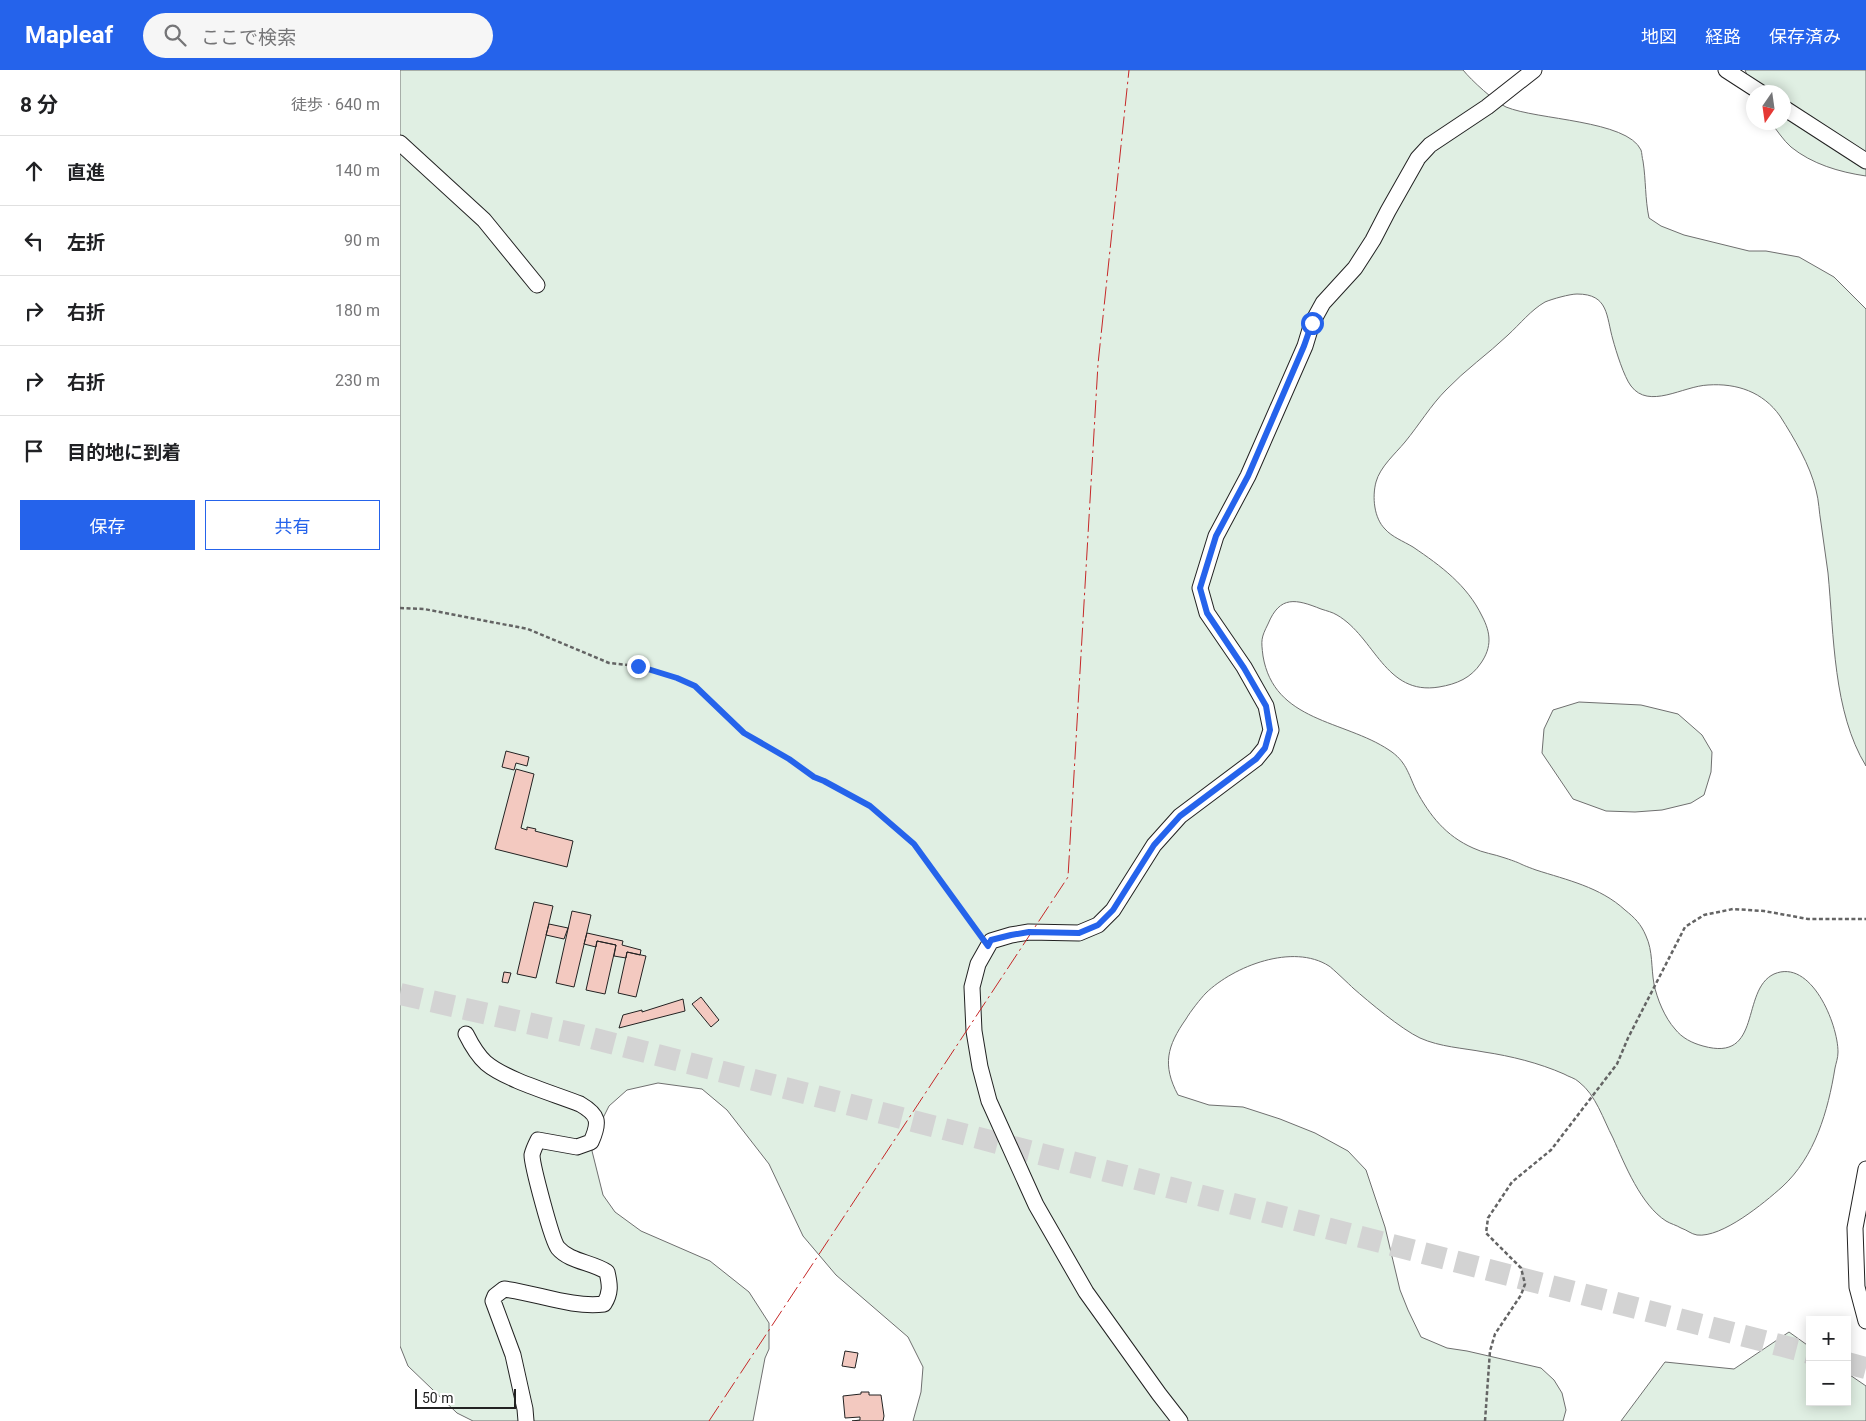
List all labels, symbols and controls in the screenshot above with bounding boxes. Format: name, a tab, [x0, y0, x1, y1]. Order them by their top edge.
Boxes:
search box	[143, 13, 493, 58]
text: Mapleaf	[25, 21, 113, 49]
icon: search	[161, 21, 189, 49]
text: ここで検索	[201, 26, 296, 49]
text: 地図	[1641, 26, 1677, 47]
text: 経路	[1705, 26, 1741, 47]
text: 保存済み	[1769, 26, 1841, 47]
north arrow	[1746, 85, 1791, 130]
text: 8 分	[20, 93, 58, 117]
text: 徒歩 · 640 m	[291, 95, 380, 114]
icon: ahead	[20, 157, 48, 185]
text: 直進	[67, 161, 105, 184]
text: 140 m	[335, 161, 380, 180]
icon: left	[20, 227, 48, 255]
text: 左折	[67, 231, 105, 254]
text: 90 m	[344, 231, 380, 250]
icon: right	[20, 297, 48, 325]
text: 右折	[67, 301, 105, 324]
text: 180 m	[335, 301, 380, 320]
route start	[1301, 312, 1324, 335]
icon: right	[20, 367, 48, 395]
text: 右折	[67, 371, 105, 394]
text: 230 m	[335, 371, 380, 390]
icon: arrive	[20, 437, 48, 465]
text: 目的地に到着	[67, 441, 181, 464]
button: 保存	[20, 500, 195, 550]
button: 共有	[205, 500, 380, 550]
route end	[627, 655, 650, 678]
map controls	[1806, 1316, 1851, 1406]
button: +	[1806, 1316, 1851, 1361]
button: −	[1806, 1361, 1851, 1406]
scale bar	[415, 1386, 516, 1409]
text: 50 m	[422, 1390, 454, 1406]

